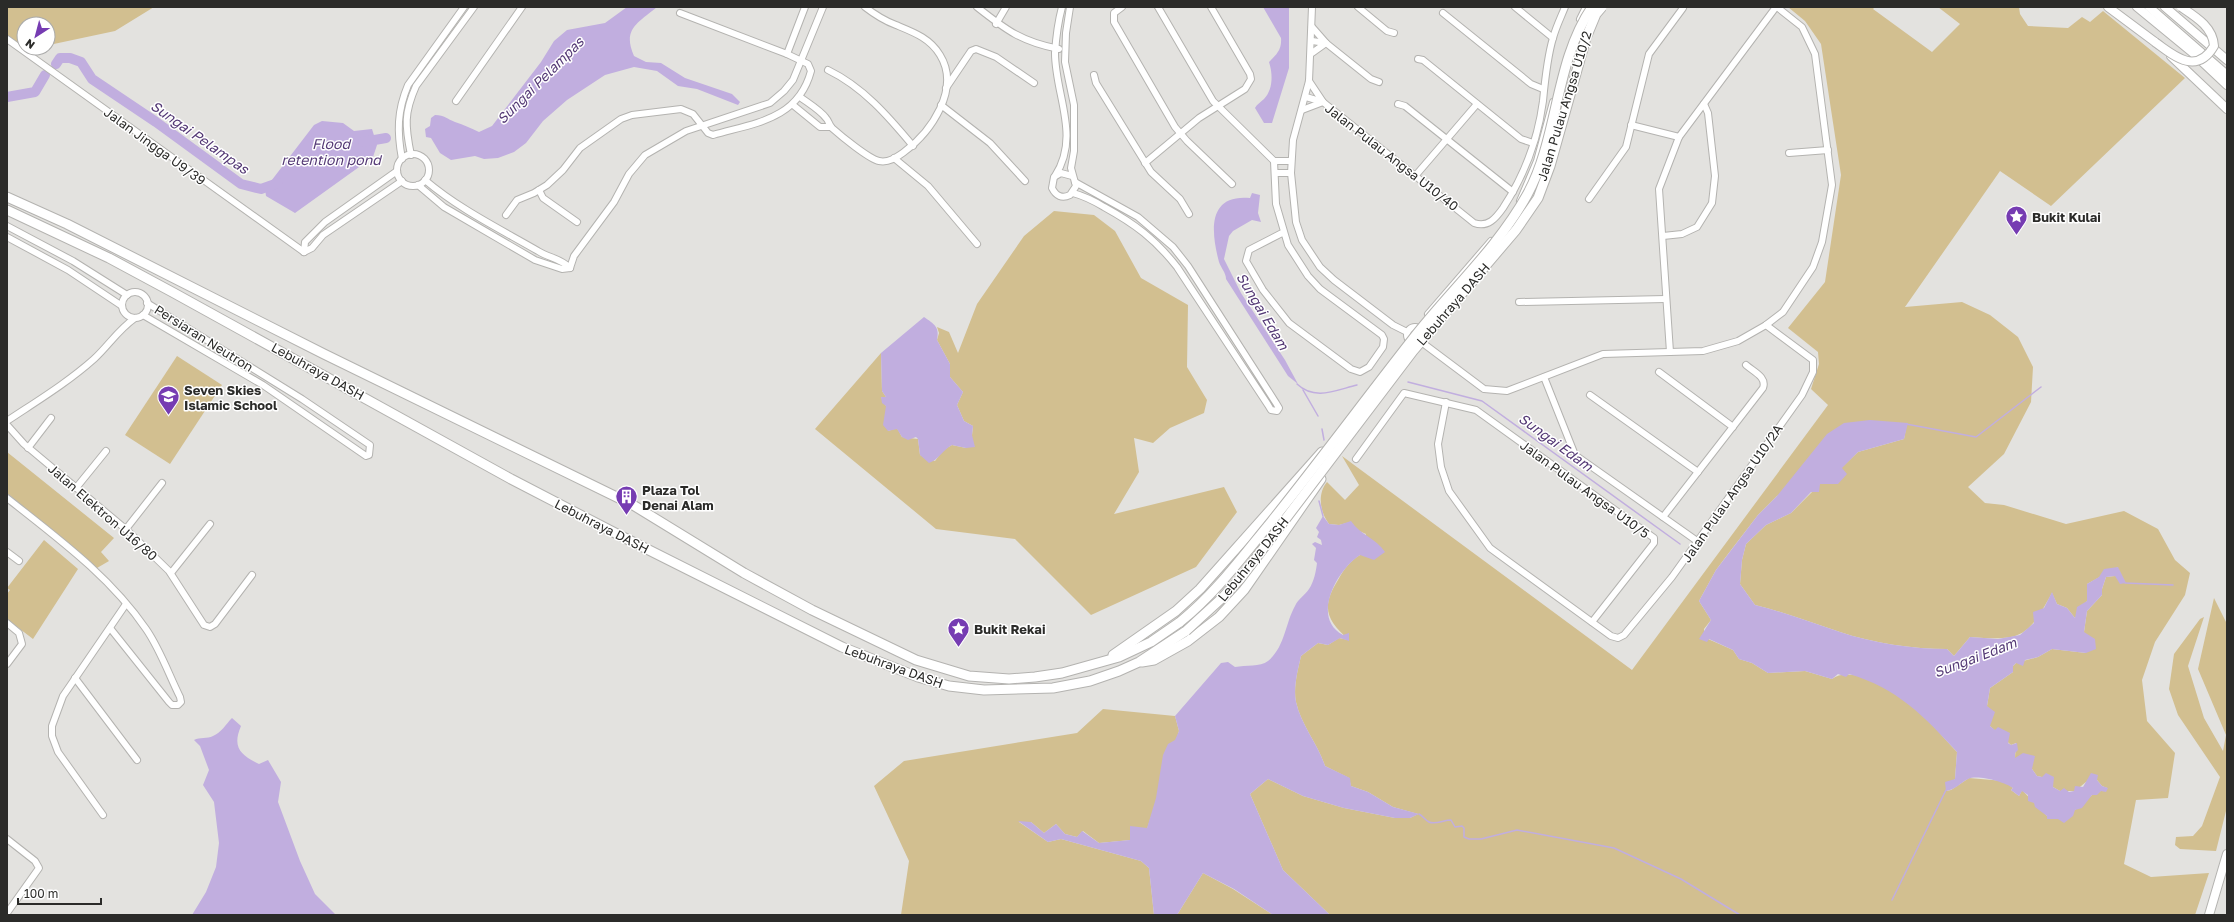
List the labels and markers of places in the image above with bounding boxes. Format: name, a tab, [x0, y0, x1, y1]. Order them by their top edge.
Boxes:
place icon: Bukit Kulai	[2003, 204, 2029, 237]
place label: Bukit Kulai	[2032, 209, 2101, 225]
place label: Seven Skies Islamic School	[184, 382, 278, 413]
school or university icon: Seven Skies Islamic School	[155, 384, 181, 417]
place label: Plaza Tol Denai Alam	[642, 482, 714, 513]
building icon: Plaza Tol Denai Alam	[613, 484, 639, 517]
place icon: Bukit Rekai	[946, 616, 972, 649]
place label: Bukit Rekai	[974, 621, 1045, 637]

